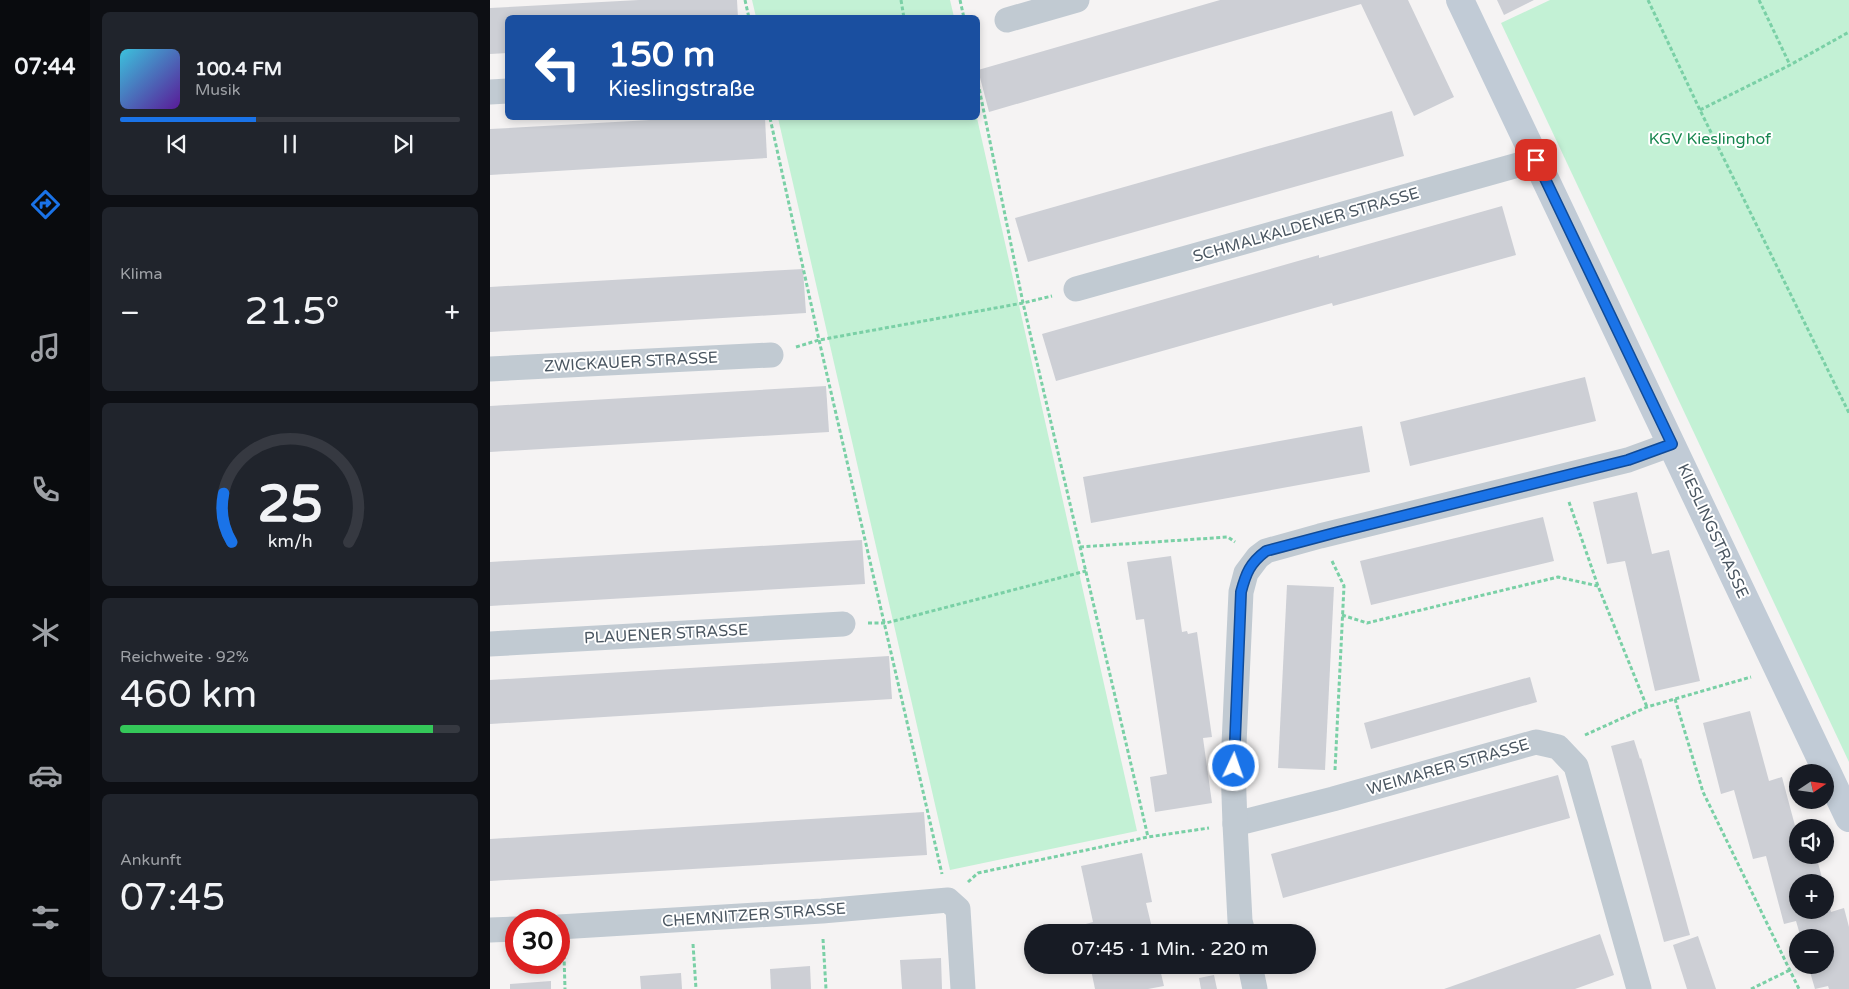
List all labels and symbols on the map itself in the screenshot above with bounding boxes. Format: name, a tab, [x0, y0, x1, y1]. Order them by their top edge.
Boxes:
park label: KGV Kieslinghof	[1649, 129, 1772, 149]
pin	[1515, 139, 1557, 181]
street label: SCHMALKALDENER STRASSE	[1191, 183, 1421, 267]
street label: ZWICKAUER STRASSE	[543, 347, 719, 377]
street label: KIESLINGSTRASSE	[1673, 460, 1753, 602]
street label: PLAUENER STRASSE	[583, 620, 749, 648]
street label: WEIMARER STRASSE	[1365, 734, 1531, 800]
position arrow	[1207, 739, 1259, 791]
north arrow	[1789, 764, 1834, 809]
street label: CHEMNITZER STRASSE	[661, 899, 847, 931]
speed limit sign: 30	[505, 909, 570, 974]

